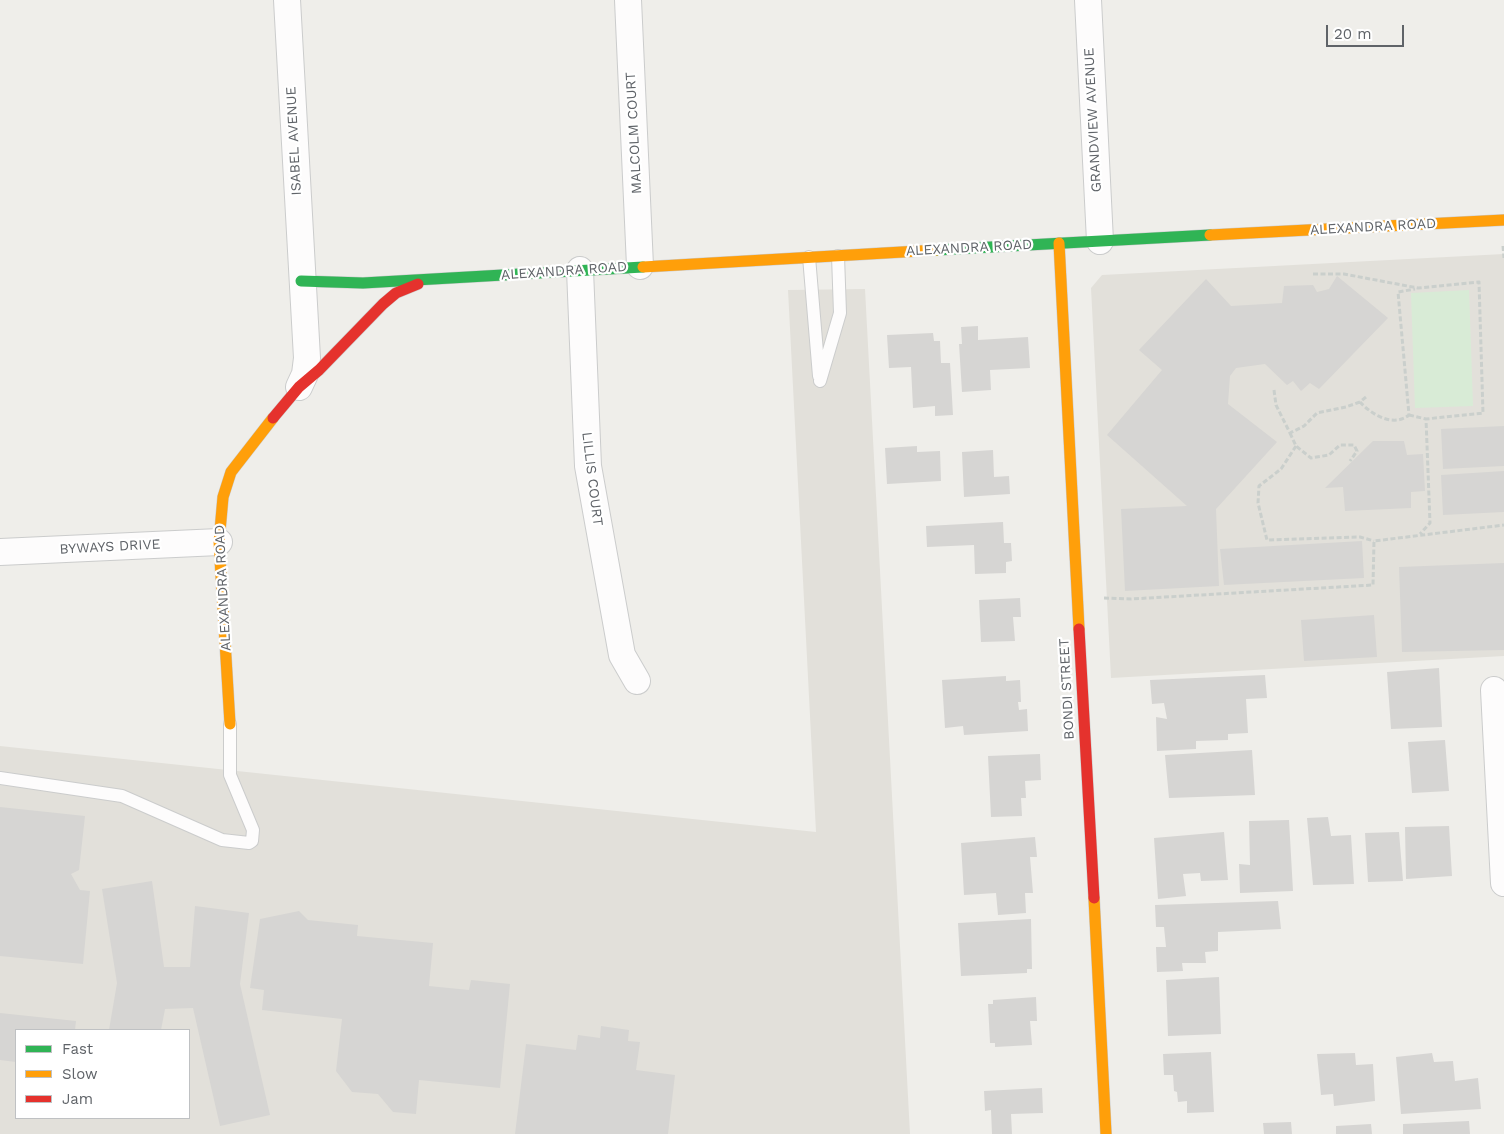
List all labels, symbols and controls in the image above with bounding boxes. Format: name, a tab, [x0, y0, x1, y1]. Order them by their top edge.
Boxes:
scale bar	[1329, 15, 1406, 47]
text: 20 m	[1334, 25, 1372, 43]
street label: GRANDVIEW AVENUE	[1081, 47, 1105, 193]
street label: MALCOLM COURT	[622, 72, 646, 194]
street label: ISABEL AVENUE	[283, 86, 305, 196]
street label: ALEXANDRA ROAD	[1309, 215, 1437, 239]
street label: ALEXANDRA ROAD	[905, 236, 1033, 260]
street label: ALEXANDRA ROAD	[500, 258, 628, 284]
street label: LILLIS COURT	[578, 431, 606, 527]
street label: ALEXANDRA ROAD	[211, 524, 235, 652]
street label: BYWAYS DRIVE	[59, 536, 161, 558]
street label: BONDI STREET	[1056, 638, 1078, 740]
legend	[15, 1029, 190, 1119]
text: Fast	[62, 1040, 93, 1058]
text: Slow	[62, 1065, 98, 1083]
text: Jam	[62, 1090, 93, 1108]

